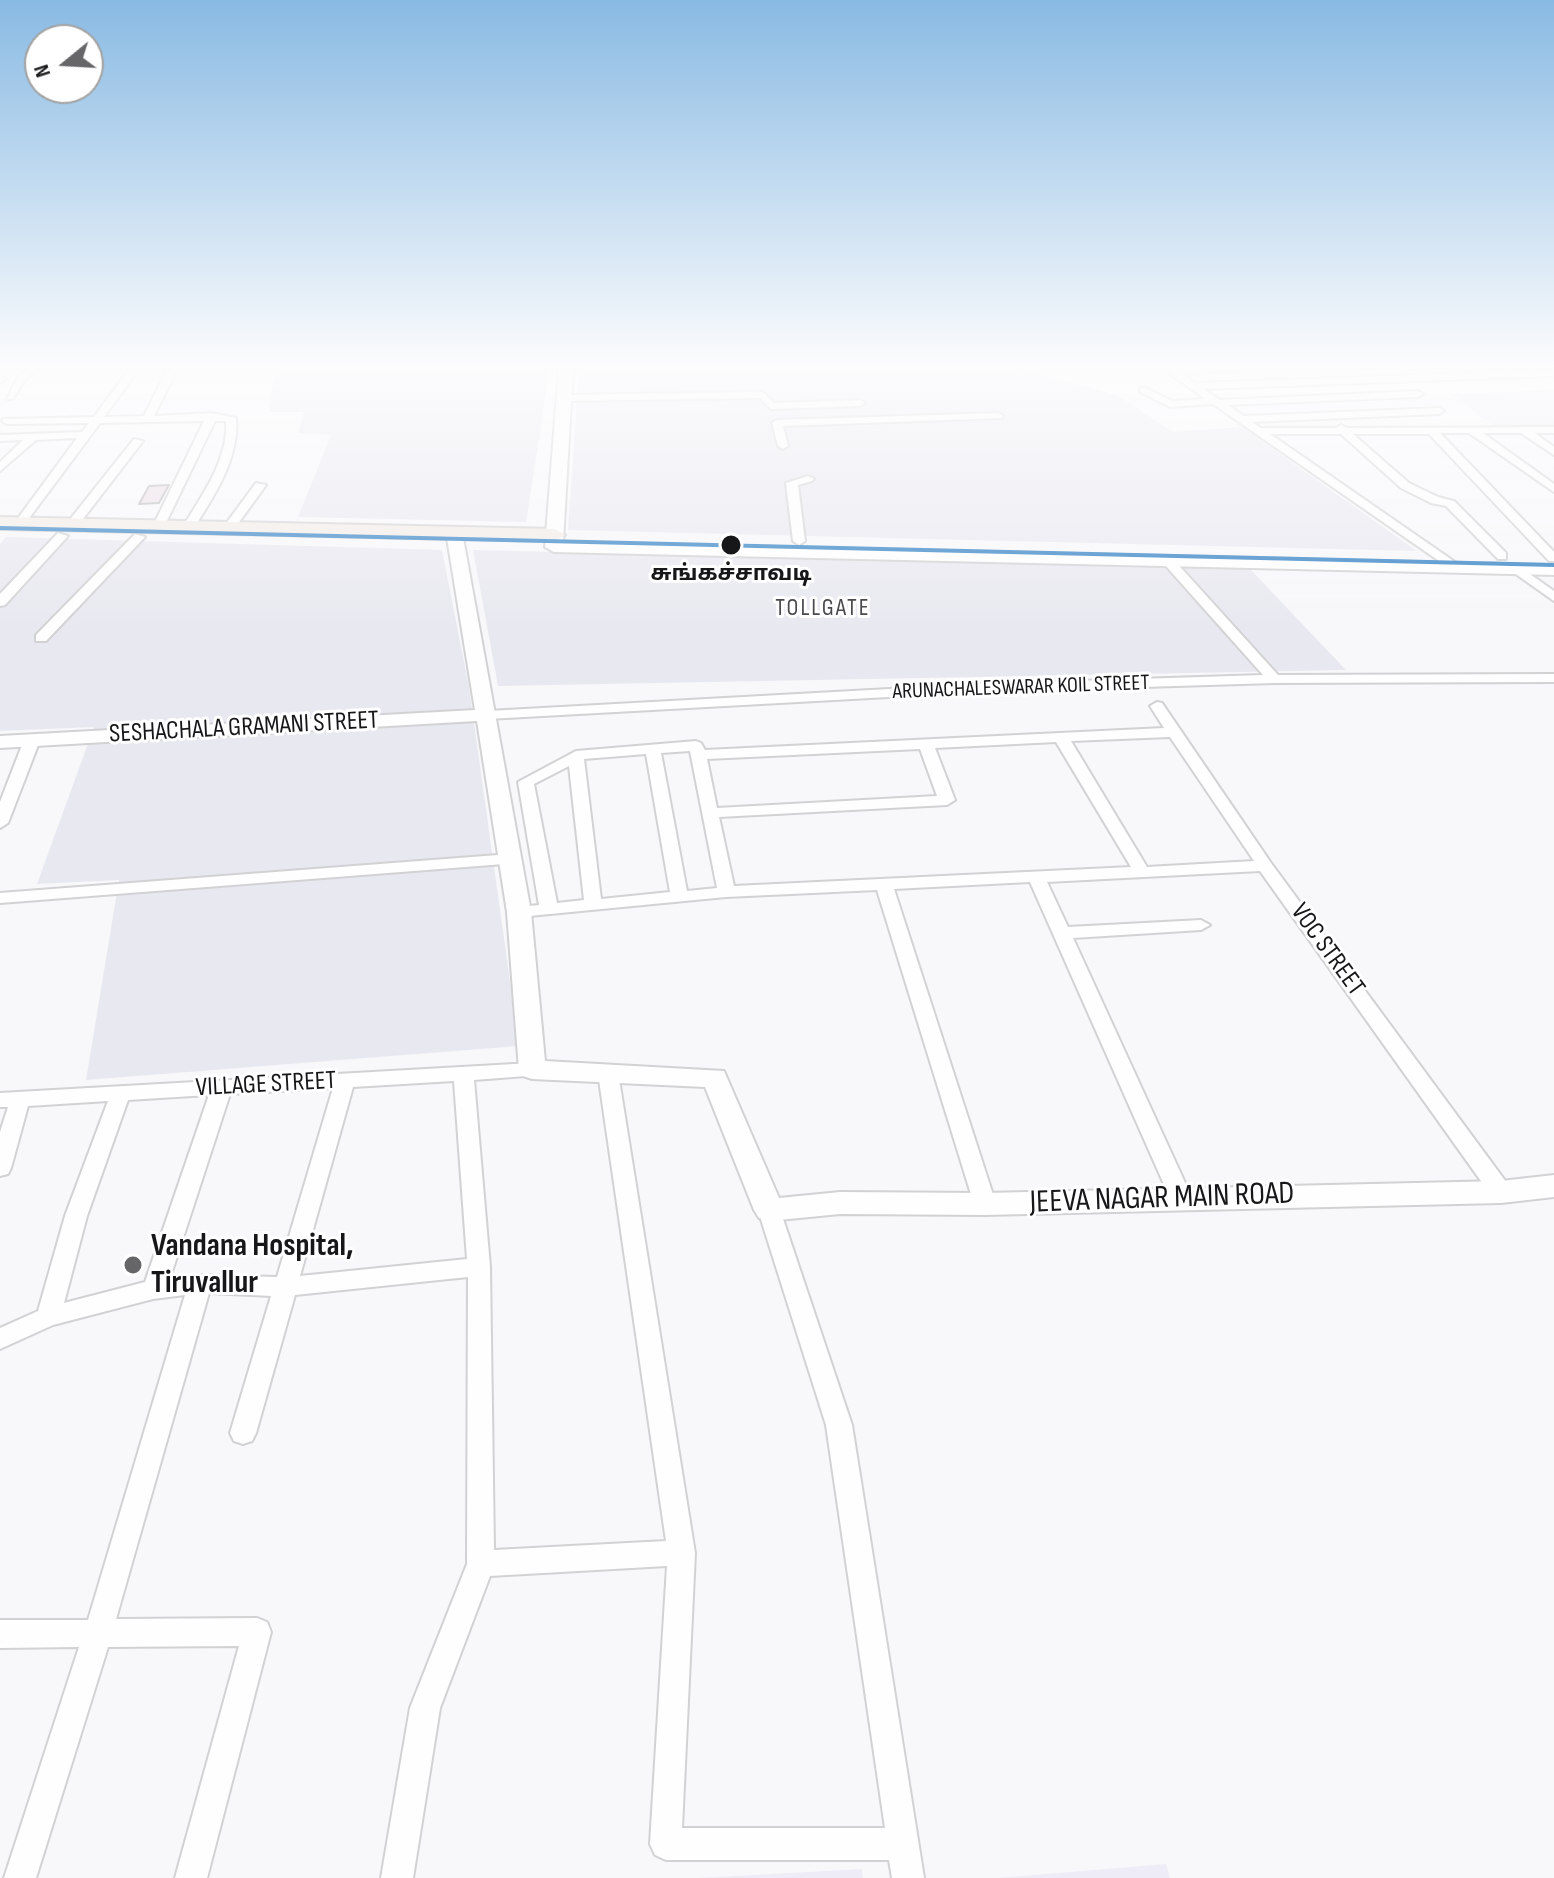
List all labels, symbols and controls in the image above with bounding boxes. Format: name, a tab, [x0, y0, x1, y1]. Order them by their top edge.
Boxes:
north arrow	[24, 24, 104, 104]
text: N	[28, 61, 57, 81]
marker: சுங்கச்சாவடி	[719, 533, 743, 557]
place label: சுங்கச்சாவடி	[650, 561, 812, 587]
district label: TOLLGATE	[775, 595, 871, 623]
street label: ARUNACHALESWARAR KOIL STREET	[892, 670, 1150, 706]
street label: SESHACHALA GRAMANI STREET	[108, 705, 380, 751]
street label: VOC STREET	[1283, 898, 1371, 1002]
street label: VILLAGE STREET	[195, 1066, 337, 1104]
street label: JEEVA NAGAR MAIN ROAD	[1029, 1175, 1295, 1223]
place label: Vandana Hospital, Tiruvallur	[151, 1228, 354, 1303]
marker: Vandana Hospital, Tiruvallur	[122, 1254, 144, 1276]

